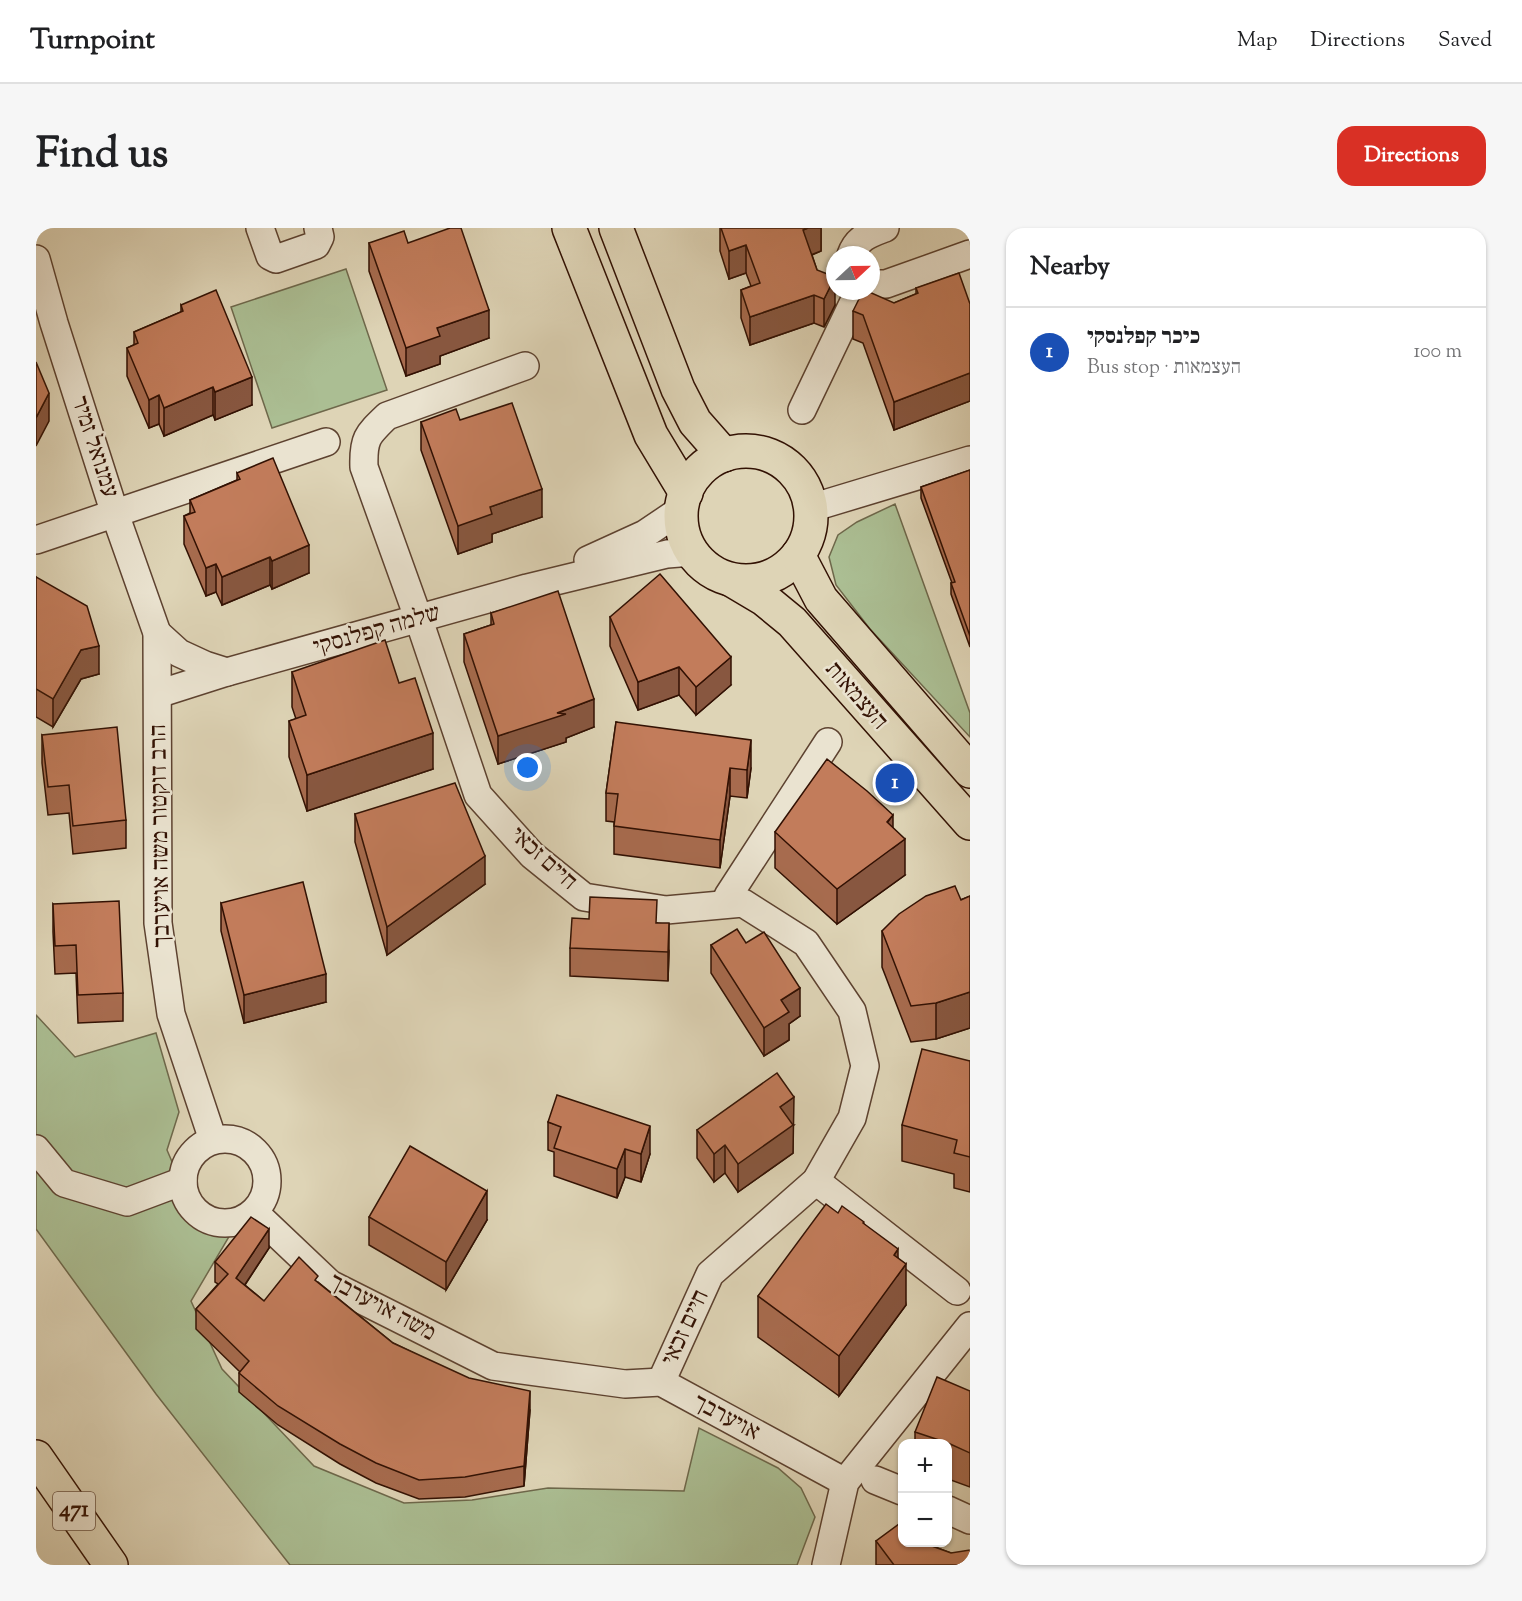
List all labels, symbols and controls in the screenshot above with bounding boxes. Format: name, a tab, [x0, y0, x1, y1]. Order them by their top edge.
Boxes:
text: Turnpoint	[30, 21, 155, 61]
text: Map	[1237, 26, 1277, 56]
text: Directions	[1310, 26, 1405, 56]
text: Saved	[1438, 26, 1492, 56]
text: Find us	[36, 126, 168, 186]
button: Directions	[1337, 126, 1486, 186]
north arrow	[826, 246, 880, 300]
text: Nearby	[1030, 249, 1110, 286]
text: כיכר קפלנסקי	[1087, 322, 1200, 354]
text: 1	[1046, 338, 1053, 367]
text: 100 m	[1413, 338, 1462, 367]
text: Bus stop · העצמאות	[1087, 354, 1241, 383]
street label: עמנואל זמיר	[62, 392, 126, 502]
street label: שלמה קפלנסקי	[309, 597, 445, 665]
street label: העצמאות	[817, 654, 895, 738]
street label: הרב דוקטור משה אויערבך	[142, 724, 180, 948]
your location	[513, 753, 542, 782]
pin: 1	[876, 760, 914, 806]
street label: חיים זכאי	[502, 819, 584, 899]
street label: משה אויערבך	[322, 1265, 442, 1351]
street label: חיים זכאי	[654, 1284, 718, 1372]
street label: אויערבך	[686, 1386, 766, 1450]
map controls	[898, 1439, 952, 1547]
button: +	[898, 1439, 952, 1493]
road number: 471	[53, 1492, 95, 1530]
button: −	[898, 1493, 952, 1547]

